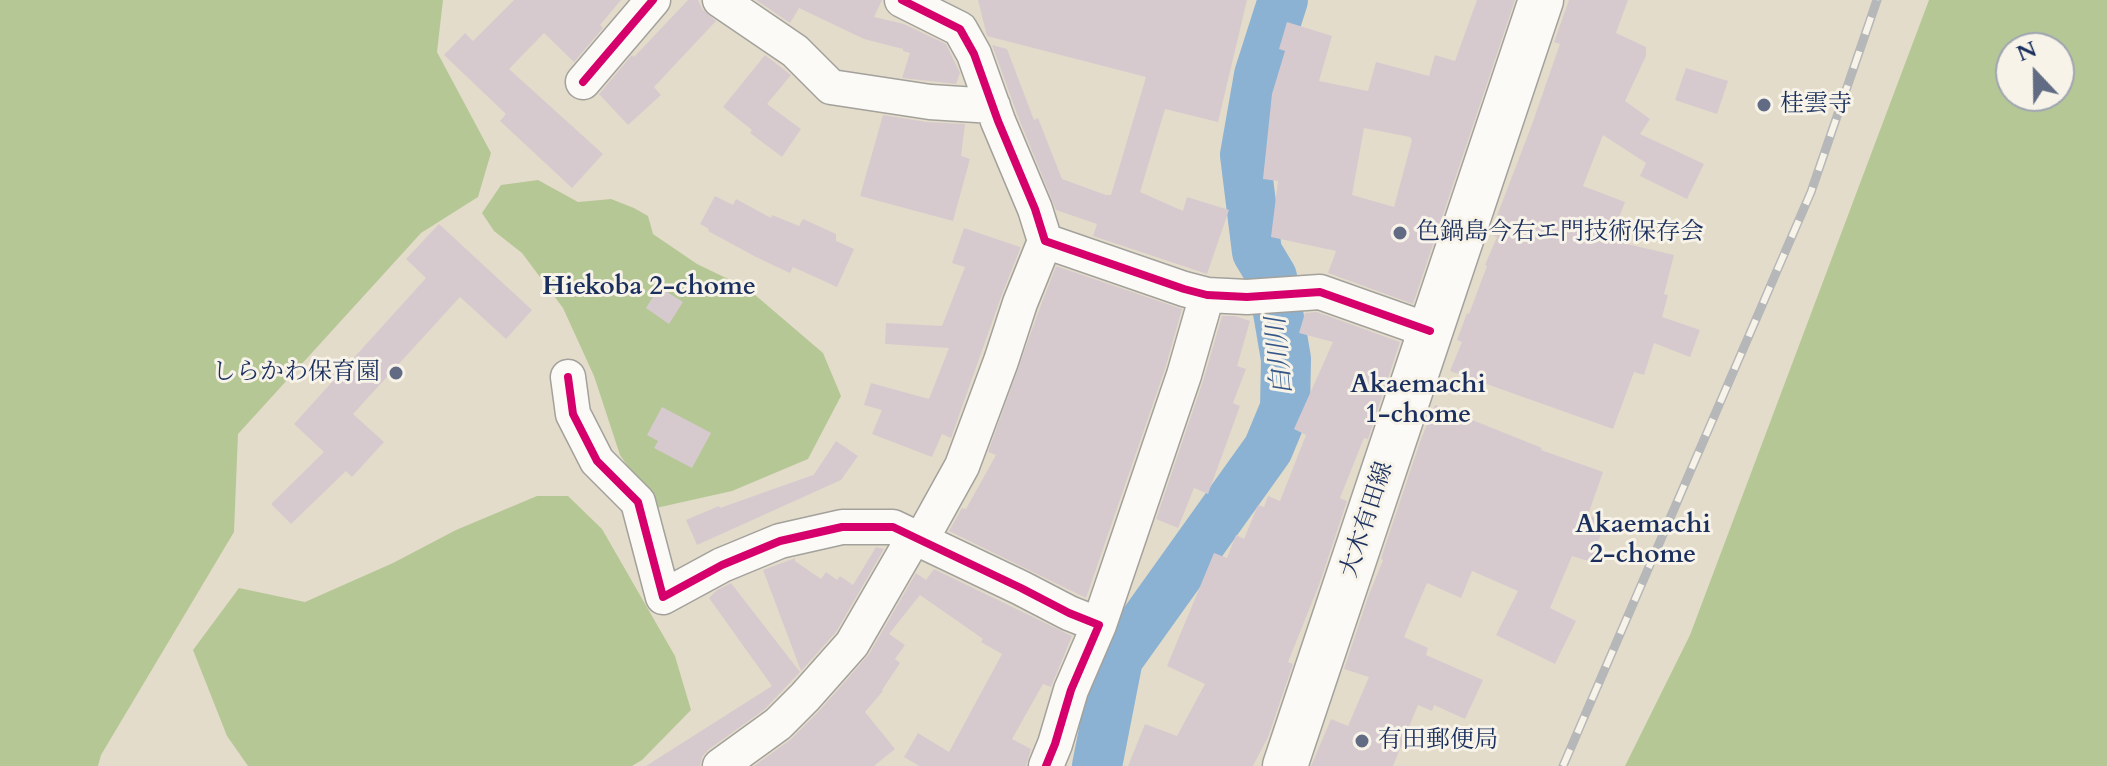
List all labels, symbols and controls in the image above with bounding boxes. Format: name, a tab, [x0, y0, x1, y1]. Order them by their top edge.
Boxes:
north arrow	[1995, 32, 2075, 112]
text: N	[2012, 34, 2041, 69]
place label: 桂雲寺	[1780, 91, 1852, 119]
marker: 桂雲寺	[1755, 96, 1773, 114]
place label: 色鍋島今右エ門技術保存会	[1416, 219, 1704, 247]
marker: 色鍋島今右エ門技術保存会	[1391, 224, 1409, 242]
district label: Hiekoba 2-chome	[542, 272, 756, 304]
water label: 白川川	[1262, 316, 1300, 396]
place label: しらかわ保育園	[212, 359, 380, 387]
marker: しらかわ保育園	[387, 364, 405, 382]
district label: Akaemachi 1-chome	[1350, 370, 1486, 432]
street label: 大木有田線	[1336, 458, 1400, 582]
district label: Akaemachi 2-chome	[1575, 510, 1711, 572]
place label: 有田郵便局	[1378, 727, 1498, 755]
marker: 有田郵便局	[1353, 732, 1371, 750]

